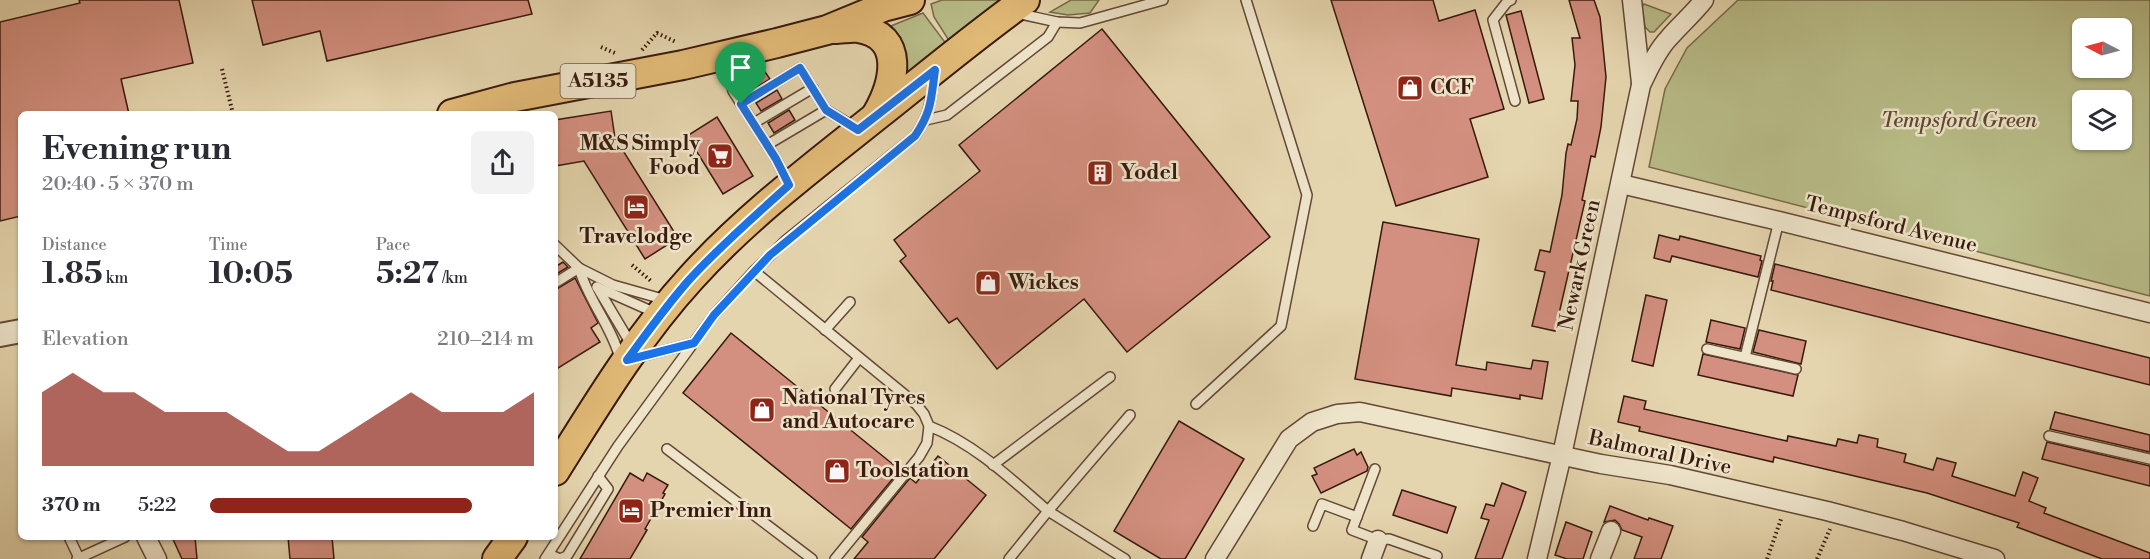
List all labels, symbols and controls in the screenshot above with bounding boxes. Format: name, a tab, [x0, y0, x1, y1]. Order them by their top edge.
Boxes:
north arrow	[2072, 18, 2132, 78]
map controls	[2072, 18, 2132, 150]
pin	[715, 42, 766, 104]
icon: arrive	[724, 51, 757, 84]
road number: A5135	[560, 64, 636, 98]
shop icon: CCF	[1395, 73, 1425, 103]
place label: CCF	[1430, 75, 1474, 101]
button: layers	[2072, 90, 2132, 150]
park label: Tempsford Green	[1881, 108, 2037, 134]
text: Evening run	[42, 129, 231, 170]
button: share	[471, 131, 534, 194]
place label: M&S Simply Food	[579, 131, 700, 181]
supermarket icon: M&S Simply Food	[705, 141, 735, 171]
building icon: Yodel	[1085, 158, 1115, 188]
place label: Yodel	[1120, 160, 1178, 186]
text: 20:40 · 5 × 370 m	[42, 172, 194, 197]
street label: Tempsford Avenue	[1802, 191, 1980, 259]
hotel icon: Travelodge	[621, 192, 651, 222]
street label: Newark Green	[1553, 197, 1607, 333]
place label: Travelodge	[579, 224, 693, 250]
text: Distance	[42, 235, 107, 255]
text: Time	[209, 235, 248, 255]
text: Pace	[376, 235, 410, 255]
text: 1.85	[42, 255, 103, 293]
text: 10:05	[209, 255, 293, 293]
text: 5:27	[376, 255, 439, 293]
text: km	[103, 268, 128, 288]
text: /km	[439, 268, 468, 288]
shop icon: Wickes	[973, 268, 1003, 298]
place label: Wickes	[1007, 270, 1079, 296]
text: Elevation	[42, 327, 129, 352]
text: 210–214 m	[437, 327, 534, 352]
place label: National Tyres and Autocare	[782, 385, 925, 435]
shop icon: National Tyres and Autocare	[747, 395, 777, 425]
street label: Balmoral Drive	[1585, 425, 1734, 481]
shop icon: Toolstation	[822, 456, 852, 486]
place label: Toolstation	[856, 458, 969, 484]
text: 370 m	[42, 493, 101, 518]
text: 5:22	[138, 493, 176, 518]
hotel icon: Premier Inn	[616, 496, 646, 526]
place label: Premier Inn	[650, 498, 772, 524]

